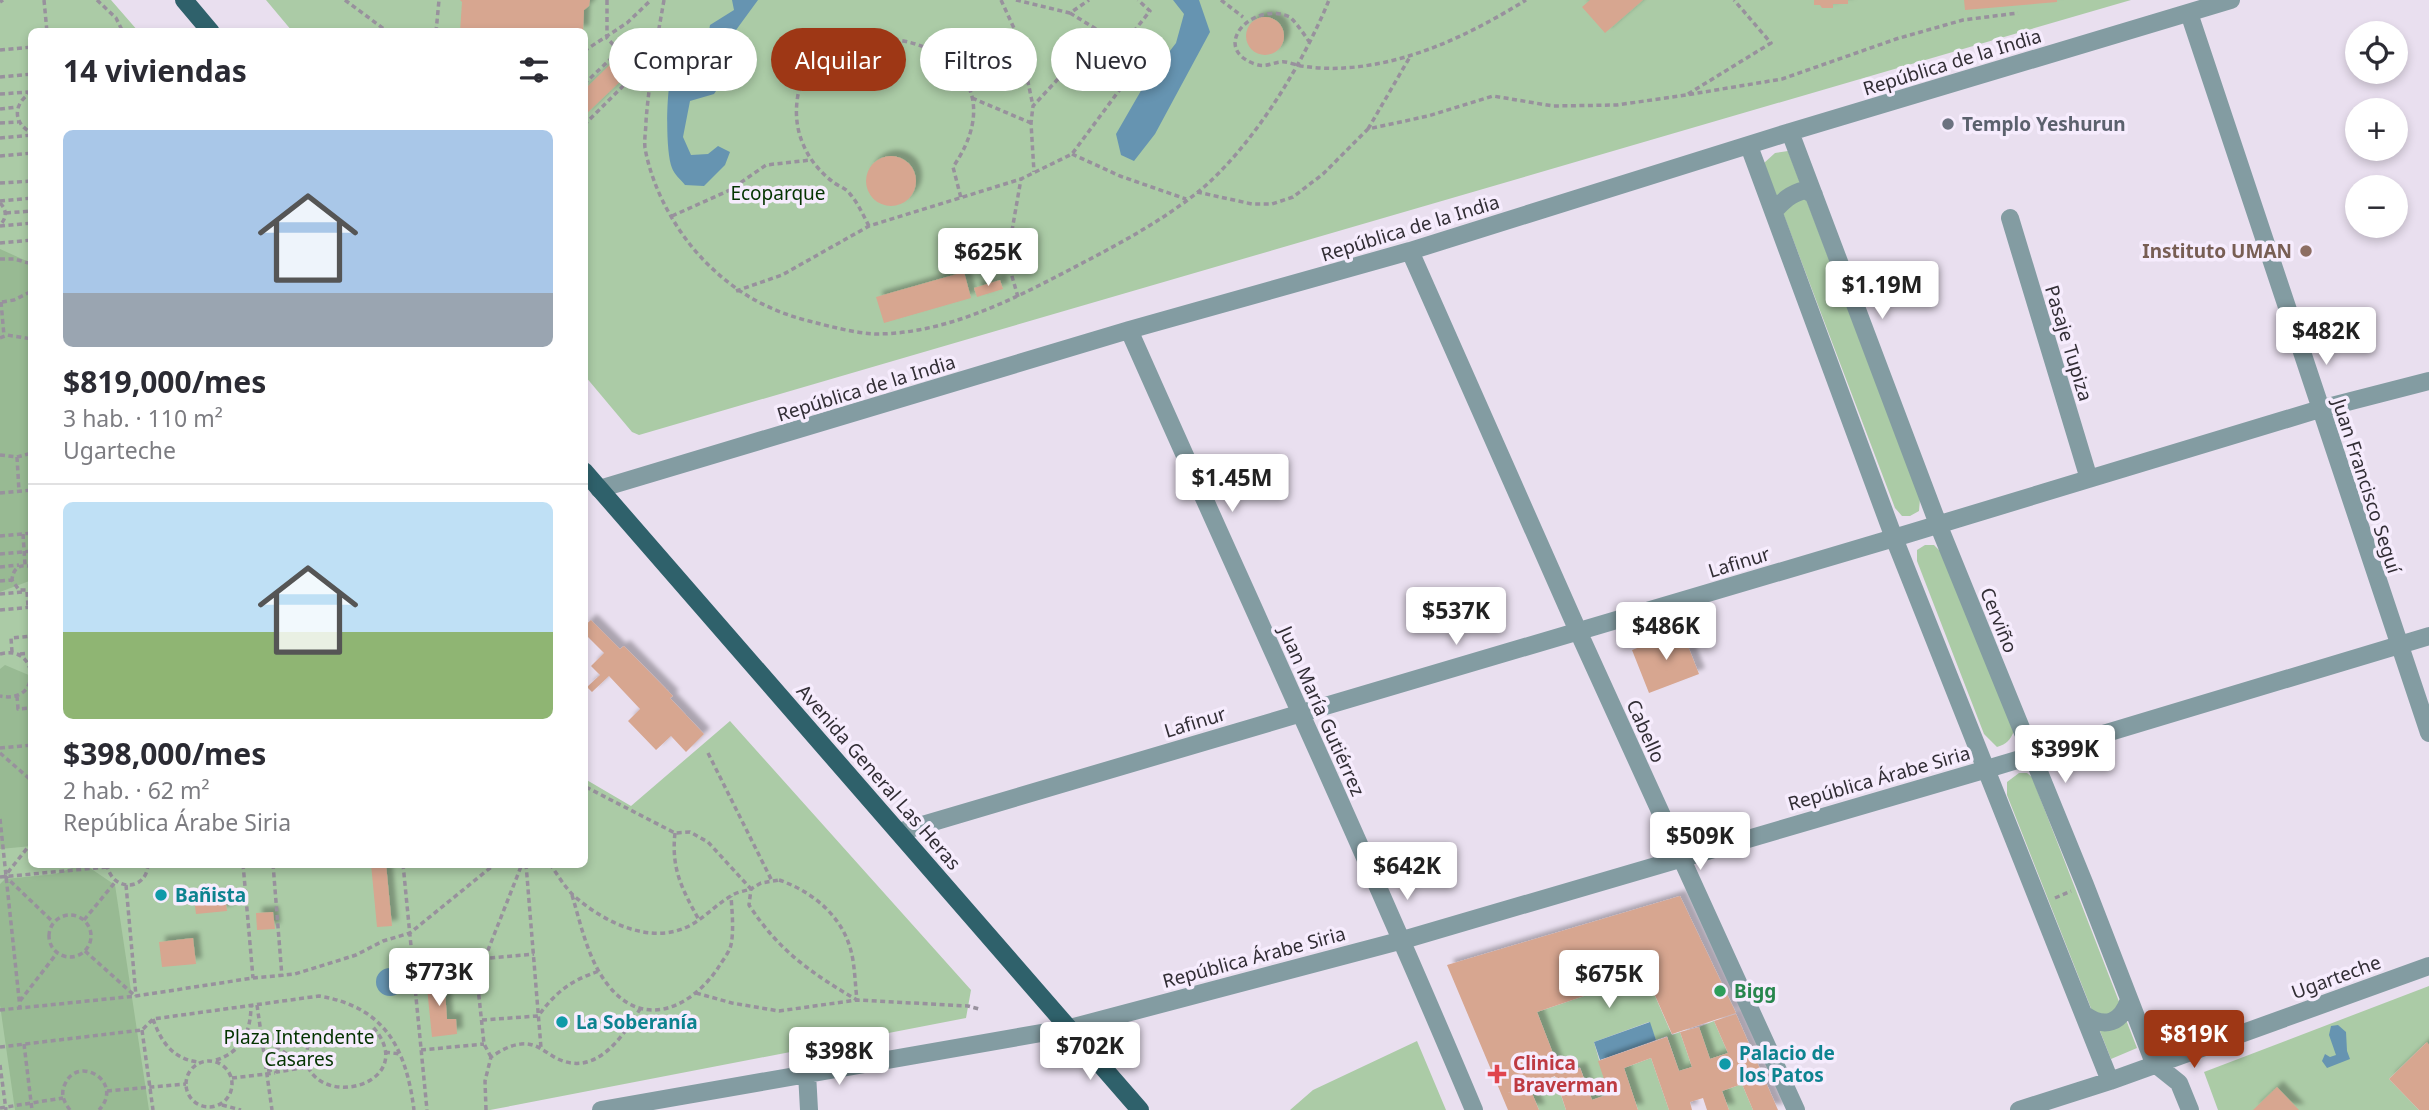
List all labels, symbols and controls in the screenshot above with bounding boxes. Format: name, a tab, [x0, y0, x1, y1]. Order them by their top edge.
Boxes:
map controls	[2345, 21, 2408, 238]
button: locate	[2345, 21, 2408, 84]
street label: República de la India	[1860, 22, 2044, 102]
chip: Comprar	[609, 28, 757, 91]
chip: Alquilar	[771, 28, 906, 91]
chip: Filtros	[920, 28, 1037, 91]
chip: Nuevo	[1051, 28, 1171, 91]
text: 14 viviendas	[63, 50, 247, 91]
icon: filters	[515, 51, 553, 89]
button: +	[2345, 98, 2408, 161]
place label: Templo Yeshurun	[1962, 111, 2126, 137]
marker: Templo Yeshurun	[1940, 116, 1956, 132]
icon: home	[245, 175, 371, 301]
button: −	[2345, 175, 2408, 238]
park label: Ecoparque	[730, 180, 826, 206]
street label: República de la India	[1318, 188, 1502, 268]
pin: $625K	[939, 229, 1037, 288]
text: $625K	[954, 235, 1022, 267]
place label: Instituto UMAN	[2142, 238, 2292, 264]
marker: Instituto UMAN	[2298, 243, 2314, 259]
pin: $1.19M	[1825, 262, 1939, 321]
text: $1.19M	[1842, 268, 1922, 300]
street label: Pasaje Tupiza	[2039, 282, 2099, 404]
pin: $482K	[2277, 308, 2375, 367]
text: $482K	[2292, 314, 2360, 346]
street label: República de la India	[774, 348, 958, 428]
text: $819,000/mes	[63, 361, 266, 402]
street label: Juan Francisco Seguí	[2326, 393, 2408, 578]
text: 3 hab. · 110 m²	[63, 402, 223, 434]
text: Ugarteche	[63, 434, 176, 466]
pin: $1.45M	[1175, 454, 1289, 514]
text: $1.45M	[1192, 461, 1272, 493]
street label: Lafinur	[1705, 540, 1773, 584]
icon: home	[245, 547, 371, 673]
street label: Cerviño	[1974, 583, 2024, 657]
pin: $537K	[1407, 588, 1505, 647]
text: $537K	[1422, 594, 1490, 626]
pin: $486K	[1617, 602, 1715, 662]
text: $486K	[1632, 609, 1700, 641]
street label: Juan María Gutiérrez	[1272, 620, 1371, 800]
street label: Avenida General Las Heras	[791, 679, 967, 875]
street label: Cabello	[1621, 695, 1671, 767]
street label: Lafinur	[1161, 700, 1229, 744]
pin: $399K	[2016, 726, 2114, 785]
text: $399K	[2031, 732, 2099, 764]
text: $398,000/mes	[63, 733, 266, 774]
street label: República Árabe Siria	[1785, 740, 1973, 816]
text: 2 hab. · 62 m²	[63, 774, 210, 806]
text: República Árabe Siria	[63, 806, 291, 838]
pin: $509K	[1651, 812, 1749, 872]
text: $509K	[1666, 819, 1734, 851]
pin: $642K	[1358, 842, 1456, 902]
text: $642K	[1373, 849, 1441, 881]
place label: Bañista	[175, 882, 246, 908]
marker: Bañista	[153, 887, 169, 903]
street label: República Árabe Siria	[1160, 920, 1348, 994]
pin: $773K	[390, 948, 488, 1008]
street label: Ugarteche	[2288, 949, 2384, 1005]
pin: $675K	[1560, 950, 1658, 1010]
text: $773K	[405, 955, 473, 987]
text: $675K	[1575, 957, 1643, 989]
place label: Bigg	[1734, 978, 1776, 1004]
marker: Bigg	[1712, 983, 1728, 999]
place label: La Soberanía	[576, 1009, 698, 1035]
pin: $819K	[2145, 1010, 2243, 1070]
marker: La Soberanía	[554, 1014, 570, 1030]
text: $819K	[2160, 1017, 2228, 1049]
pin: $702K	[1041, 1023, 1139, 1082]
park label: Plaza Intendente Casares	[224, 1024, 374, 1072]
pin: $398K	[790, 1028, 888, 1087]
text: $702K	[1056, 1029, 1124, 1061]
text: $398K	[805, 1034, 873, 1066]
place label: Palacio de los Patos	[1739, 1040, 1835, 1088]
place label: Clinica Braverman	[1513, 1050, 1618, 1098]
marker: Palacio de los Patos	[1717, 1056, 1733, 1072]
marker: Clinica Braverman	[1487, 1064, 1507, 1084]

